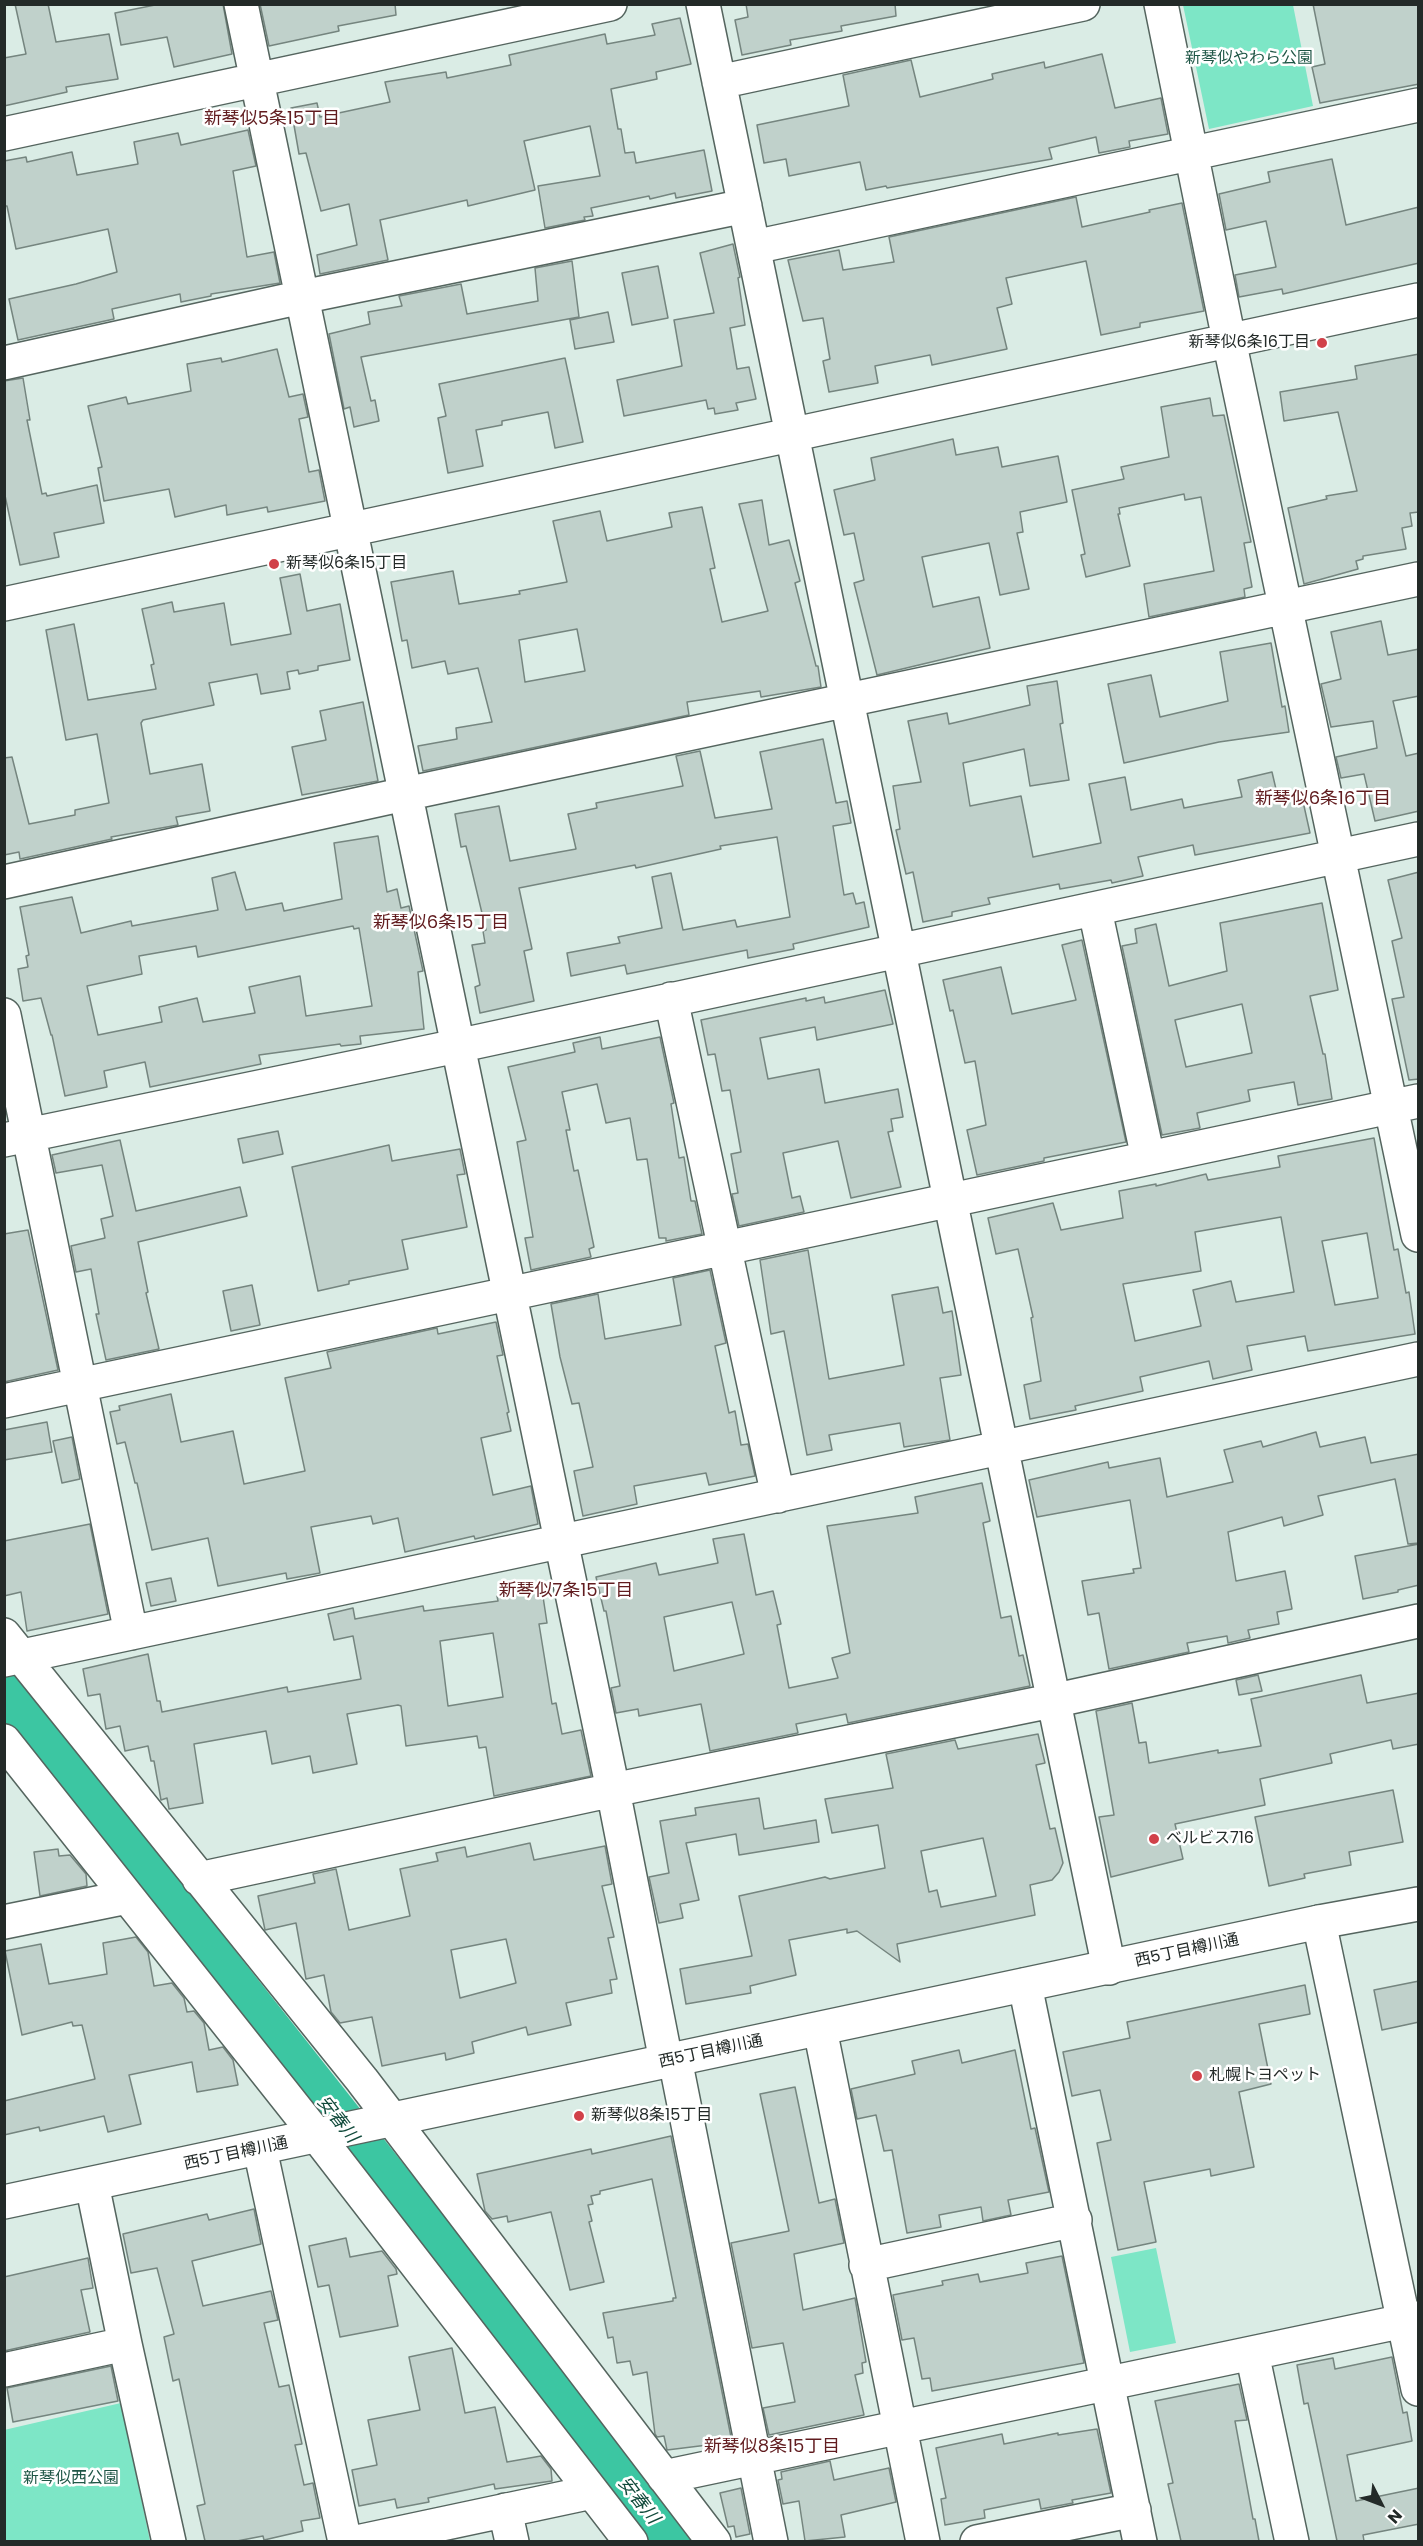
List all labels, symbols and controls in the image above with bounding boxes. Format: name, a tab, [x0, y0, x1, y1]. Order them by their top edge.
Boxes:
park label: 新琴似やわら公園	[1185, 49, 1313, 69]
district label: 新琴似5条15丁目	[204, 108, 340, 130]
place label: 新琴似6条16丁目	[1189, 333, 1310, 353]
marker: 新琴似6条16丁目	[1315, 336, 1329, 350]
place label: 新琴似6条15丁目	[286, 554, 407, 574]
marker: 新琴似6条15丁目	[267, 557, 281, 571]
district label: 新琴似6条16丁目	[1255, 788, 1391, 810]
district label: 新琴似6条15丁目	[373, 912, 509, 934]
district label: 新琴似7条15丁目	[499, 1580, 633, 1602]
place label: ベルビス716	[1166, 1829, 1254, 1849]
marker: ベルビス716	[1147, 1832, 1161, 1846]
street label: 西5丁目樽川通	[1133, 1931, 1241, 1971]
street label: 西5丁目樽川通	[657, 2032, 765, 2072]
place label: 札幌トヨペット	[1209, 2066, 1321, 2086]
marker: 札幌トヨペット	[1190, 2069, 1204, 2083]
water label: 安春川	[312, 2092, 362, 2148]
place label: 新琴似8条15丁目	[591, 2106, 712, 2126]
marker: 新琴似8条15丁目	[572, 2109, 586, 2123]
street label: 西5丁目樽川通	[182, 2134, 290, 2174]
district label: 新琴似8条15丁目	[704, 2436, 840, 2458]
park label: 新琴似西公園	[23, 2469, 119, 2489]
water label: 安春川	[613, 2473, 663, 2529]
north arrow	[1351, 2474, 1411, 2534]
text: N	[1382, 2504, 1407, 2529]

